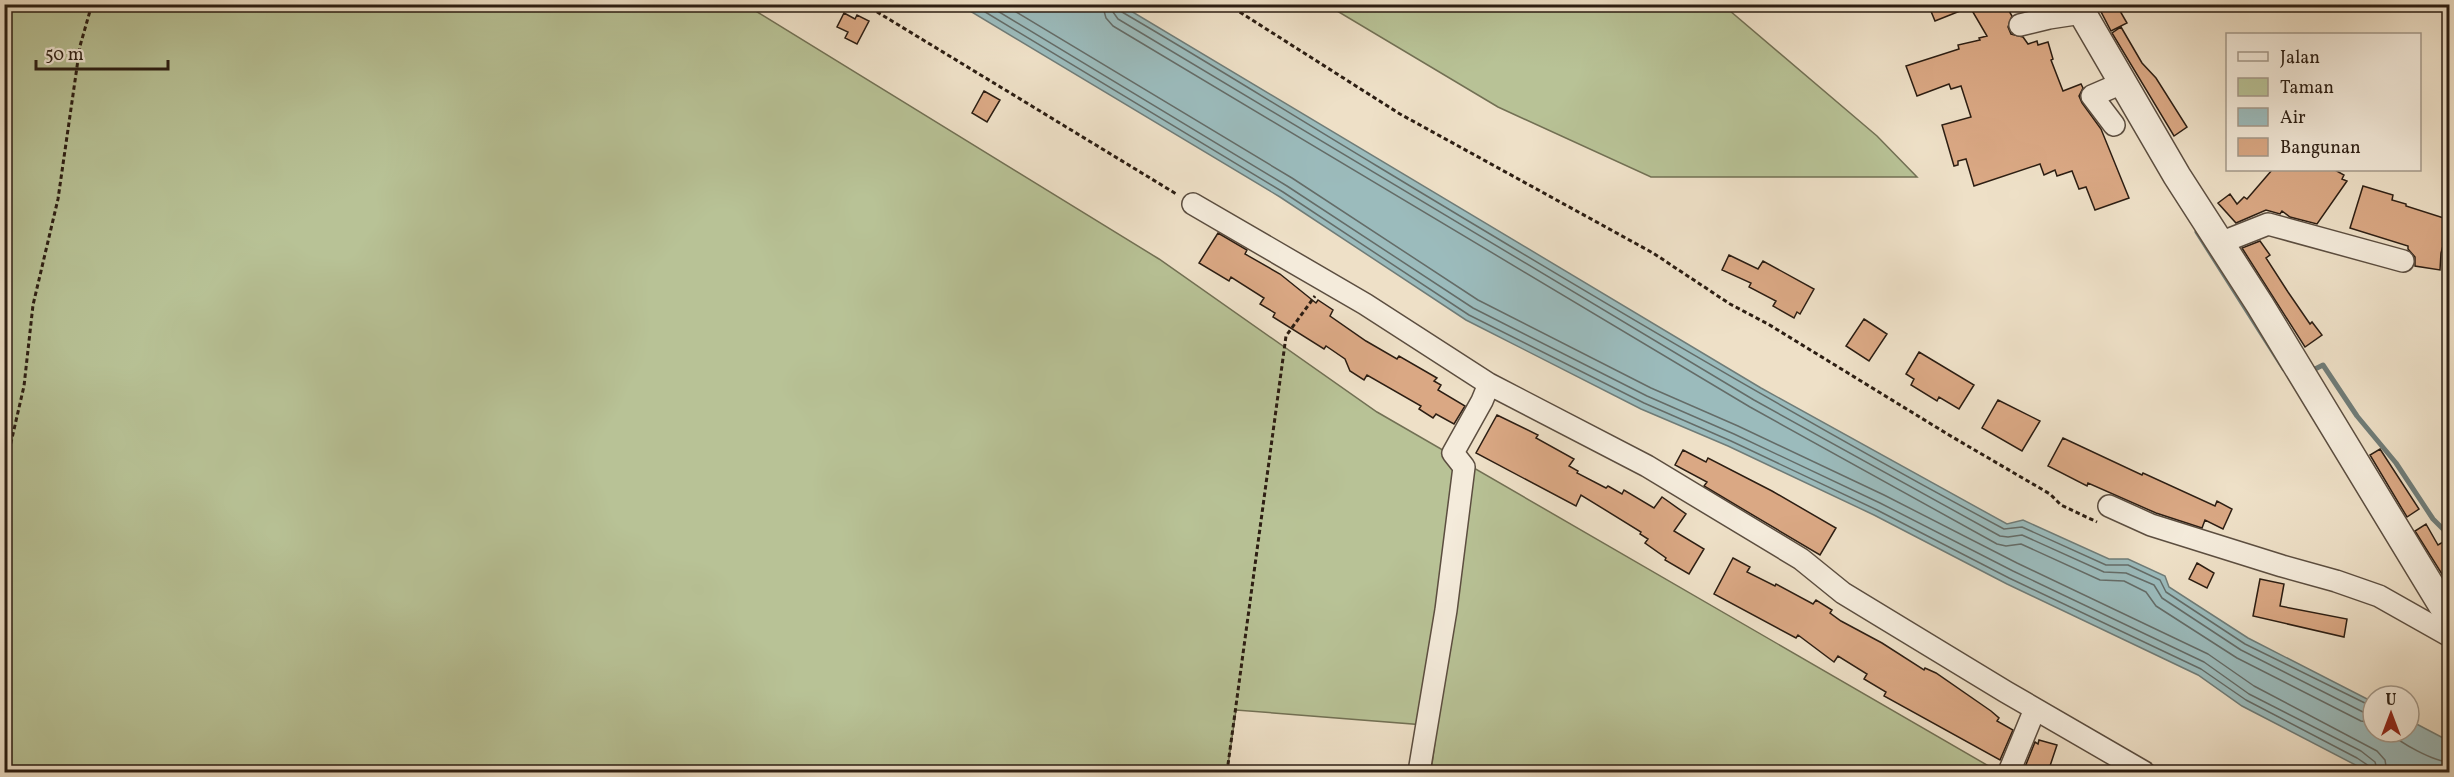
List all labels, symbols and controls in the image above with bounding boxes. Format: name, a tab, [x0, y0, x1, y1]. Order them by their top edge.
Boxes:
scale bar	[36, 33, 168, 71]
legend	[2226, 33, 2421, 171]
text: 50 m	[45, 43, 84, 68]
text: Jalan	[2280, 46, 2320, 71]
text: Taman	[2280, 76, 2334, 101]
text: Air	[2280, 106, 2306, 131]
text: Bangunan	[2280, 136, 2361, 161]
north arrow	[2361, 684, 2421, 744]
text: U	[2386, 690, 2397, 712]

